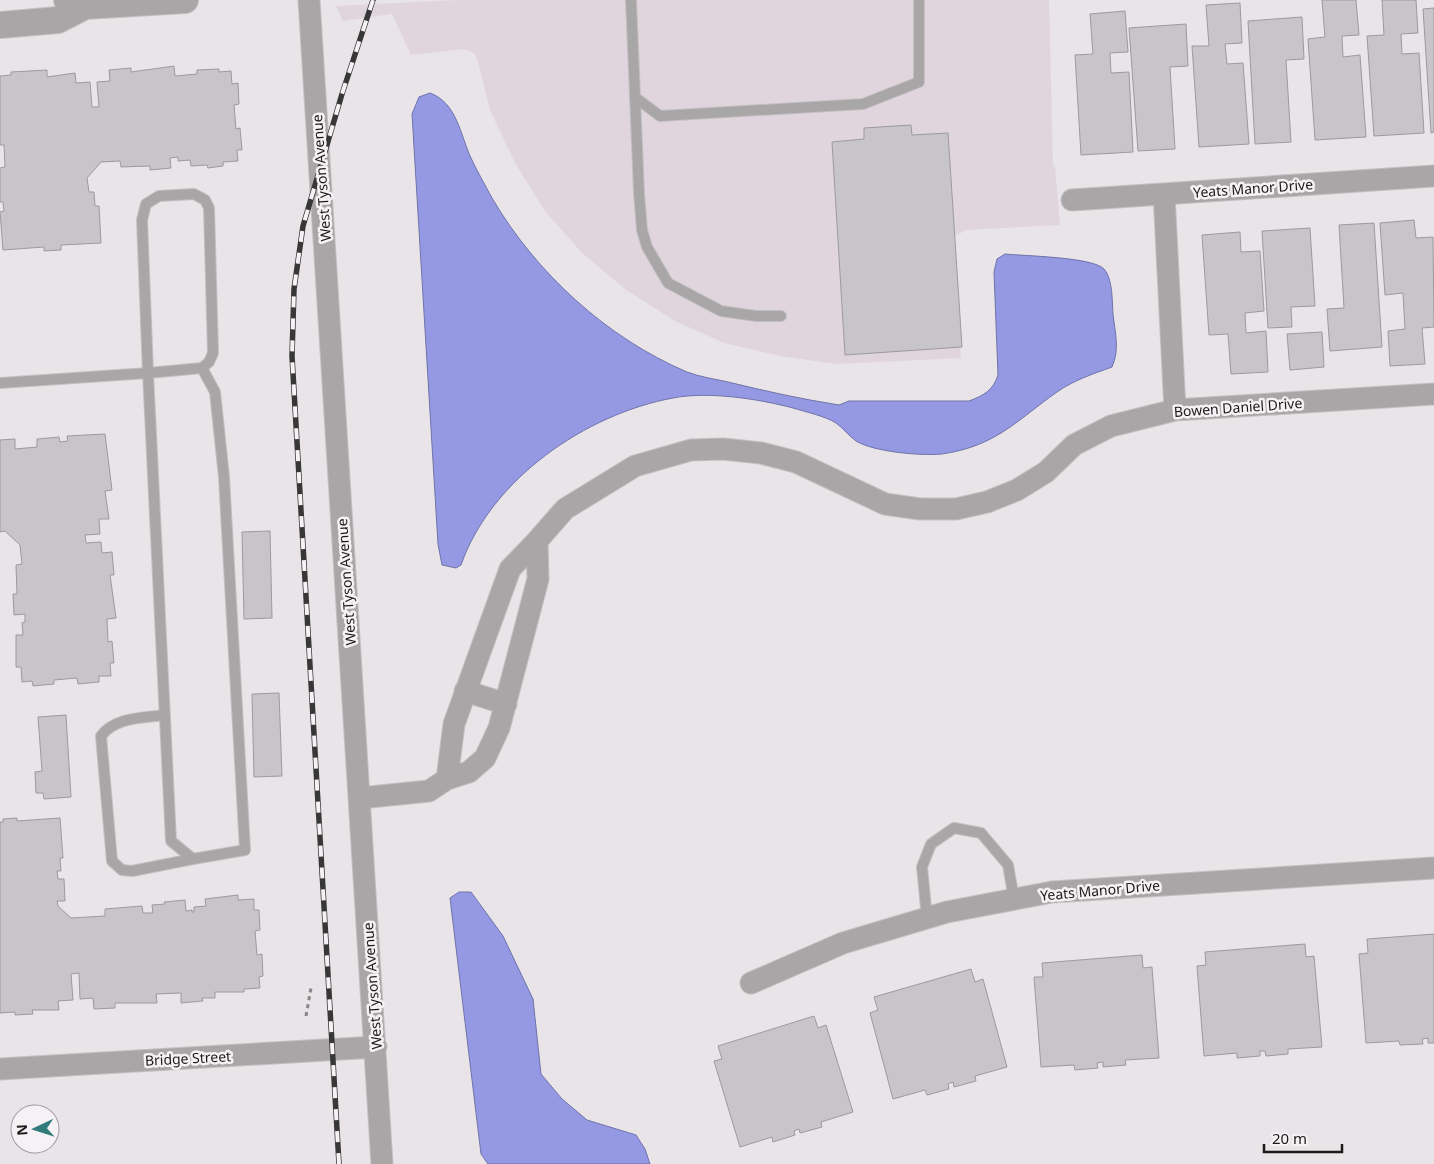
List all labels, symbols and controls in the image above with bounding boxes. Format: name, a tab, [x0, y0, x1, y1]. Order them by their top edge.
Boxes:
street label: West Tyson Avenue	[307, 114, 335, 242]
street label: Yeats Manor Drive	[1192, 174, 1314, 202]
street label: Bowen Daniel Drive	[1173, 393, 1303, 421]
street label: West Tyson Avenue	[332, 518, 360, 646]
street label: Yeats Manor Drive	[1039, 875, 1161, 905]
street label: West Tyson Avenue	[358, 922, 386, 1050]
street label: Bridge Street	[144, 1046, 232, 1070]
north arrow	[10, 1104, 60, 1154]
scale bar	[1264, 1122, 1342, 1154]
text: N	[12, 1124, 31, 1136]
text: 20 m	[1272, 1128, 1307, 1148]

